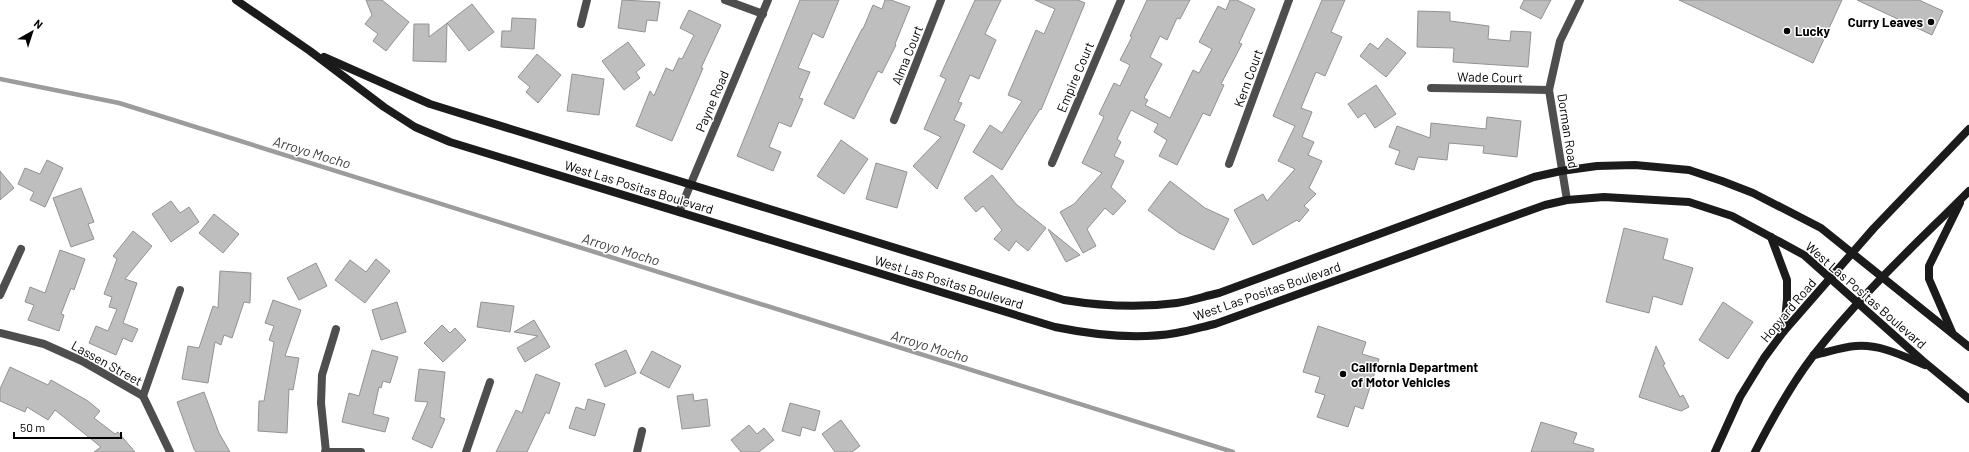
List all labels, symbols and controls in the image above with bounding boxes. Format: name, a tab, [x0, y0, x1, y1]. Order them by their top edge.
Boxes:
north arrow	[12, 12, 52, 52]
place label: Curry Leaves	[1848, 14, 1923, 30]
text: N	[32, 16, 46, 31]
marker: Curry Leaves	[1926, 17, 1936, 27]
street label: Alma Court	[888, 23, 926, 87]
place label: Lucky	[1795, 23, 1830, 39]
marker: Lucky	[1782, 26, 1792, 36]
street label: Empire Court	[1053, 39, 1097, 115]
street label: Kern Court	[1230, 47, 1266, 109]
street label: Payne Road	[692, 68, 732, 134]
street label: Wade Court	[1457, 68, 1523, 86]
street label: Dorman Road	[1554, 92, 1582, 170]
water label: Arroyo Mocho	[271, 132, 353, 172]
street label: West Las Positas Boulevard	[563, 157, 715, 217]
water label: Arroyo Mocho	[580, 229, 662, 269]
street label: West Las Positas Boulevard	[1802, 238, 1930, 352]
street label: West Las Positas Boulevard	[873, 252, 1025, 312]
street label: West Las Positas Boulevard	[1191, 258, 1343, 324]
street label: Hopyard Road	[1757, 275, 1819, 345]
water label: Arroyo Mocho	[889, 326, 971, 366]
street label: Lassen Street	[69, 337, 145, 389]
place label: California Department of Motor Vehicles	[1351, 359, 1478, 390]
marker: California Department of Motor Vehicles	[1338, 369, 1348, 379]
scale bar	[14, 414, 121, 440]
text: 50 m	[20, 420, 45, 434]

